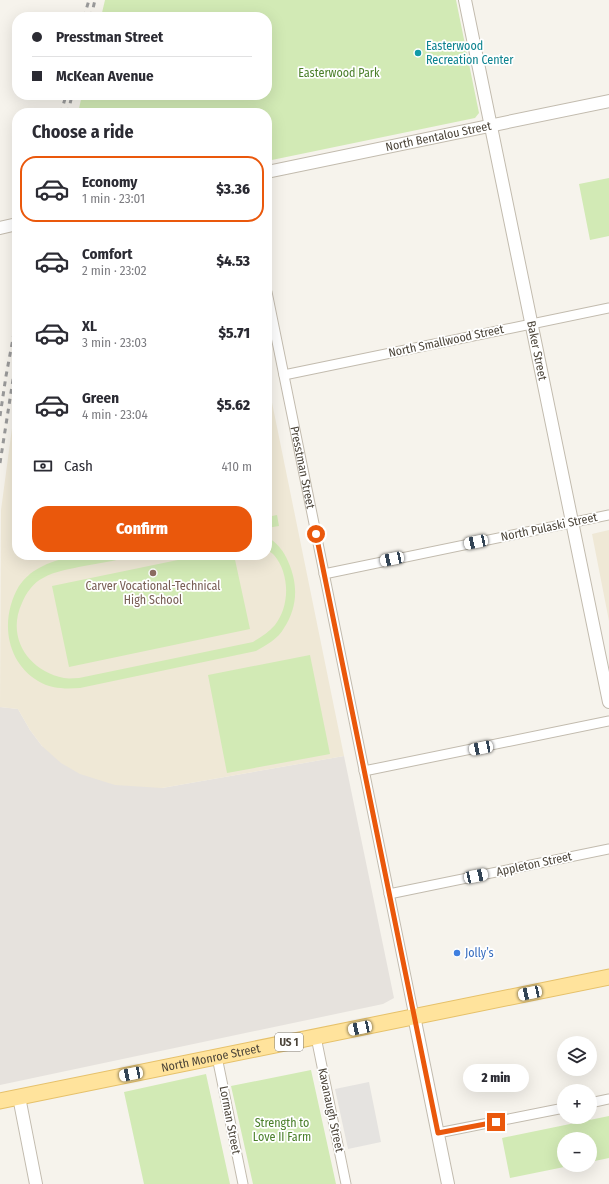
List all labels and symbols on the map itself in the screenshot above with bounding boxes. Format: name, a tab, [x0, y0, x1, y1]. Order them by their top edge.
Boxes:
place label: Easterwood Recreation Center	[426, 39, 514, 67]
marker: Easterwood Recreation Center	[413, 48, 423, 58]
park label: Easterwood Park	[298, 66, 380, 80]
street label: North Bentalou Street	[384, 119, 492, 154]
street label: Baker Street	[524, 320, 550, 382]
street label: North Smallwood Street	[387, 322, 505, 360]
street label: Presstman Street	[287, 425, 318, 510]
street label: North Pulaski Street	[500, 510, 598, 544]
route start	[307, 525, 325, 543]
car	[463, 534, 489, 550]
car	[379, 551, 405, 567]
marker: Carver Vocational-Technical High School	[148, 568, 158, 578]
place label: Carver Vocational-Technical High School	[85, 579, 221, 607]
car	[468, 740, 494, 756]
street label: Appleton Street	[495, 849, 573, 879]
car	[463, 868, 489, 884]
place label: Jolly’s	[465, 946, 494, 960]
marker: Jolly’s	[452, 948, 462, 958]
car	[517, 985, 543, 1001]
car	[347, 1020, 373, 1036]
road number: US 1	[275, 1033, 303, 1051]
street label: North Monroe Street	[160, 1041, 261, 1075]
callout: 2 min	[463, 1064, 529, 1092]
car	[118, 1066, 144, 1082]
street label: Kavanaugh Street	[315, 1067, 347, 1153]
street label: Lorman Street	[217, 1085, 243, 1155]
route end	[487, 1113, 505, 1131]
park label: Strength to Love II Farm	[253, 1116, 311, 1144]

